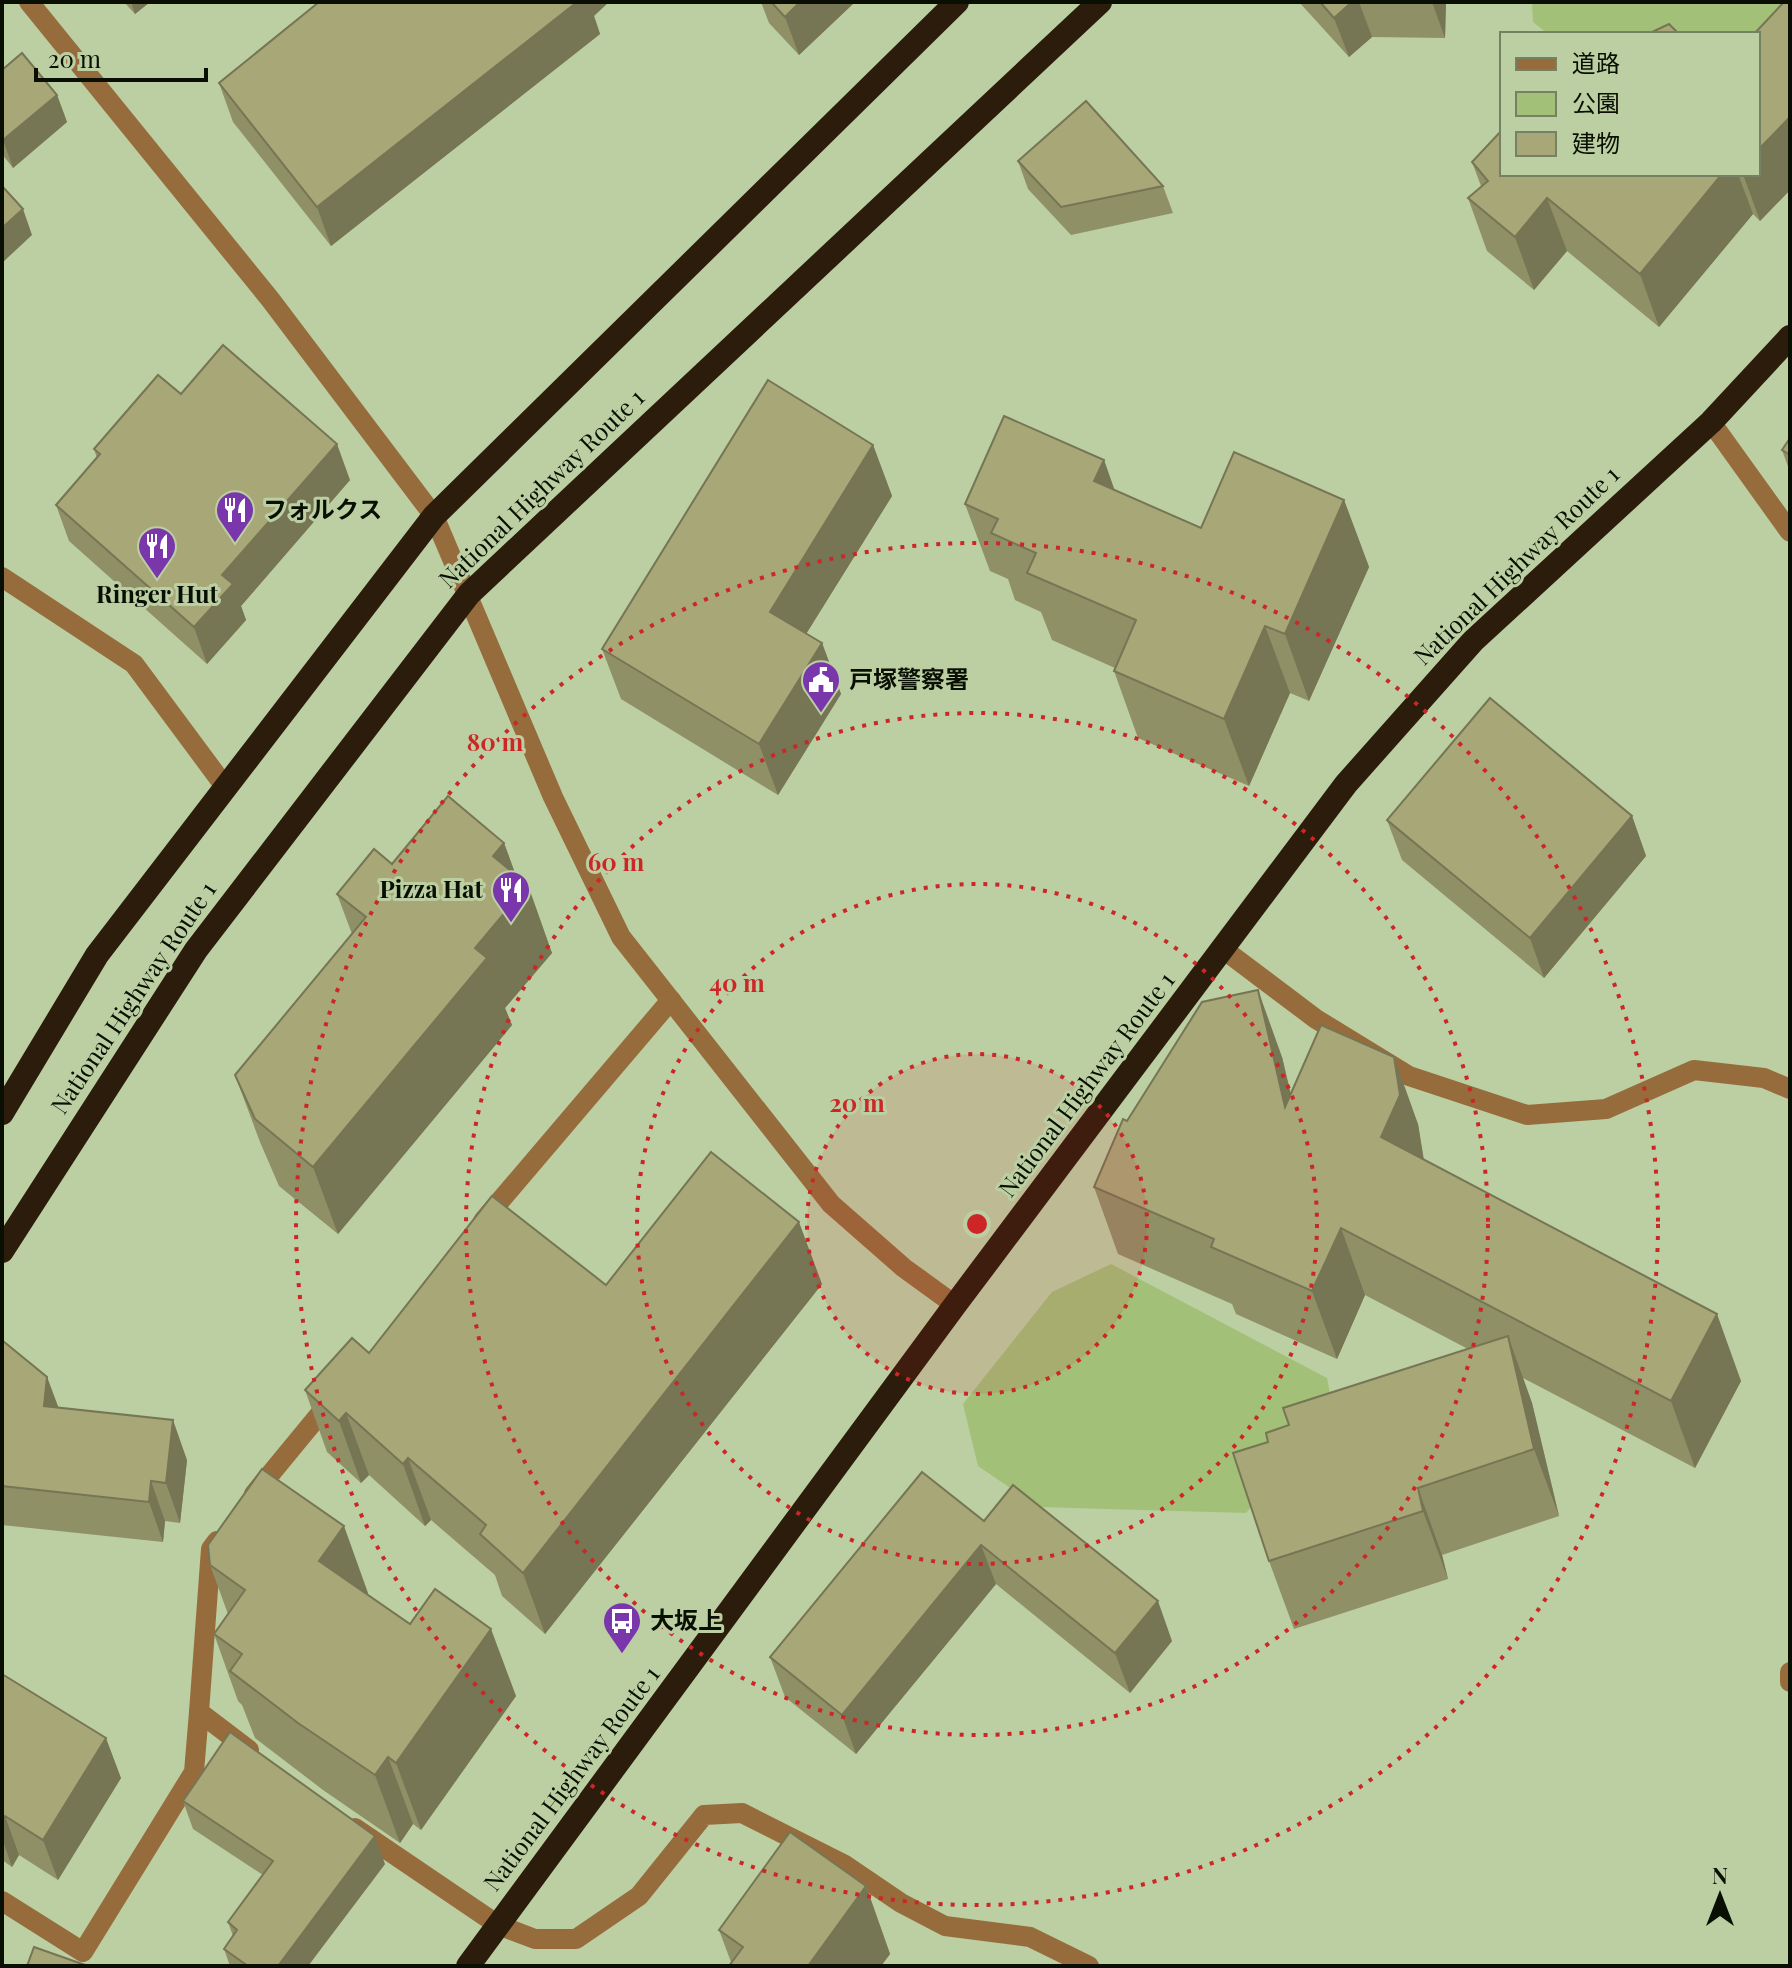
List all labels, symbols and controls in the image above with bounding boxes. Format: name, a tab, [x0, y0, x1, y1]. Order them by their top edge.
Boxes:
scale bar	[36, 32, 206, 82]
legend	[1500, 32, 1760, 176]
text: 20 m	[48, 42, 101, 74]
text: 道路	[1572, 46, 1620, 78]
text: 公園	[1572, 86, 1620, 118]
text: 建物	[1572, 126, 1620, 158]
street label: National Highway Route 1	[431, 381, 650, 594]
street label: National Highway Route 1	[1406, 458, 1625, 671]
restaurant icon: フォルクス	[214, 489, 256, 544]
place label: フォルクス	[263, 492, 382, 524]
restaurant icon: Ringer Hut	[136, 525, 178, 580]
place label: Ringer Hut	[96, 577, 218, 609]
public building icon: 戸塚警察署	[800, 659, 842, 714]
place label: 戸塚警察署	[849, 662, 969, 694]
text: 80 m	[467, 725, 523, 757]
text: 60 m	[588, 845, 644, 877]
restaurant icon: Pizza Hat	[490, 869, 532, 924]
place label: Pizza Hat	[379, 872, 484, 904]
street label: National Highway Route 1	[43, 874, 222, 1119]
street label: National Highway Route 1	[990, 965, 1181, 1203]
text: 40 m	[709, 966, 765, 998]
text: 20 m	[829, 1086, 885, 1118]
centre of rings	[963, 1210, 991, 1238]
bus stop icon: 大坂上	[601, 1600, 643, 1655]
place label: 大坂上	[650, 1603, 722, 1635]
street label: National Highway Route 1	[475, 1659, 666, 1897]
north arrow	[1680, 1856, 1760, 1936]
text: N	[1712, 1860, 1728, 1890]

